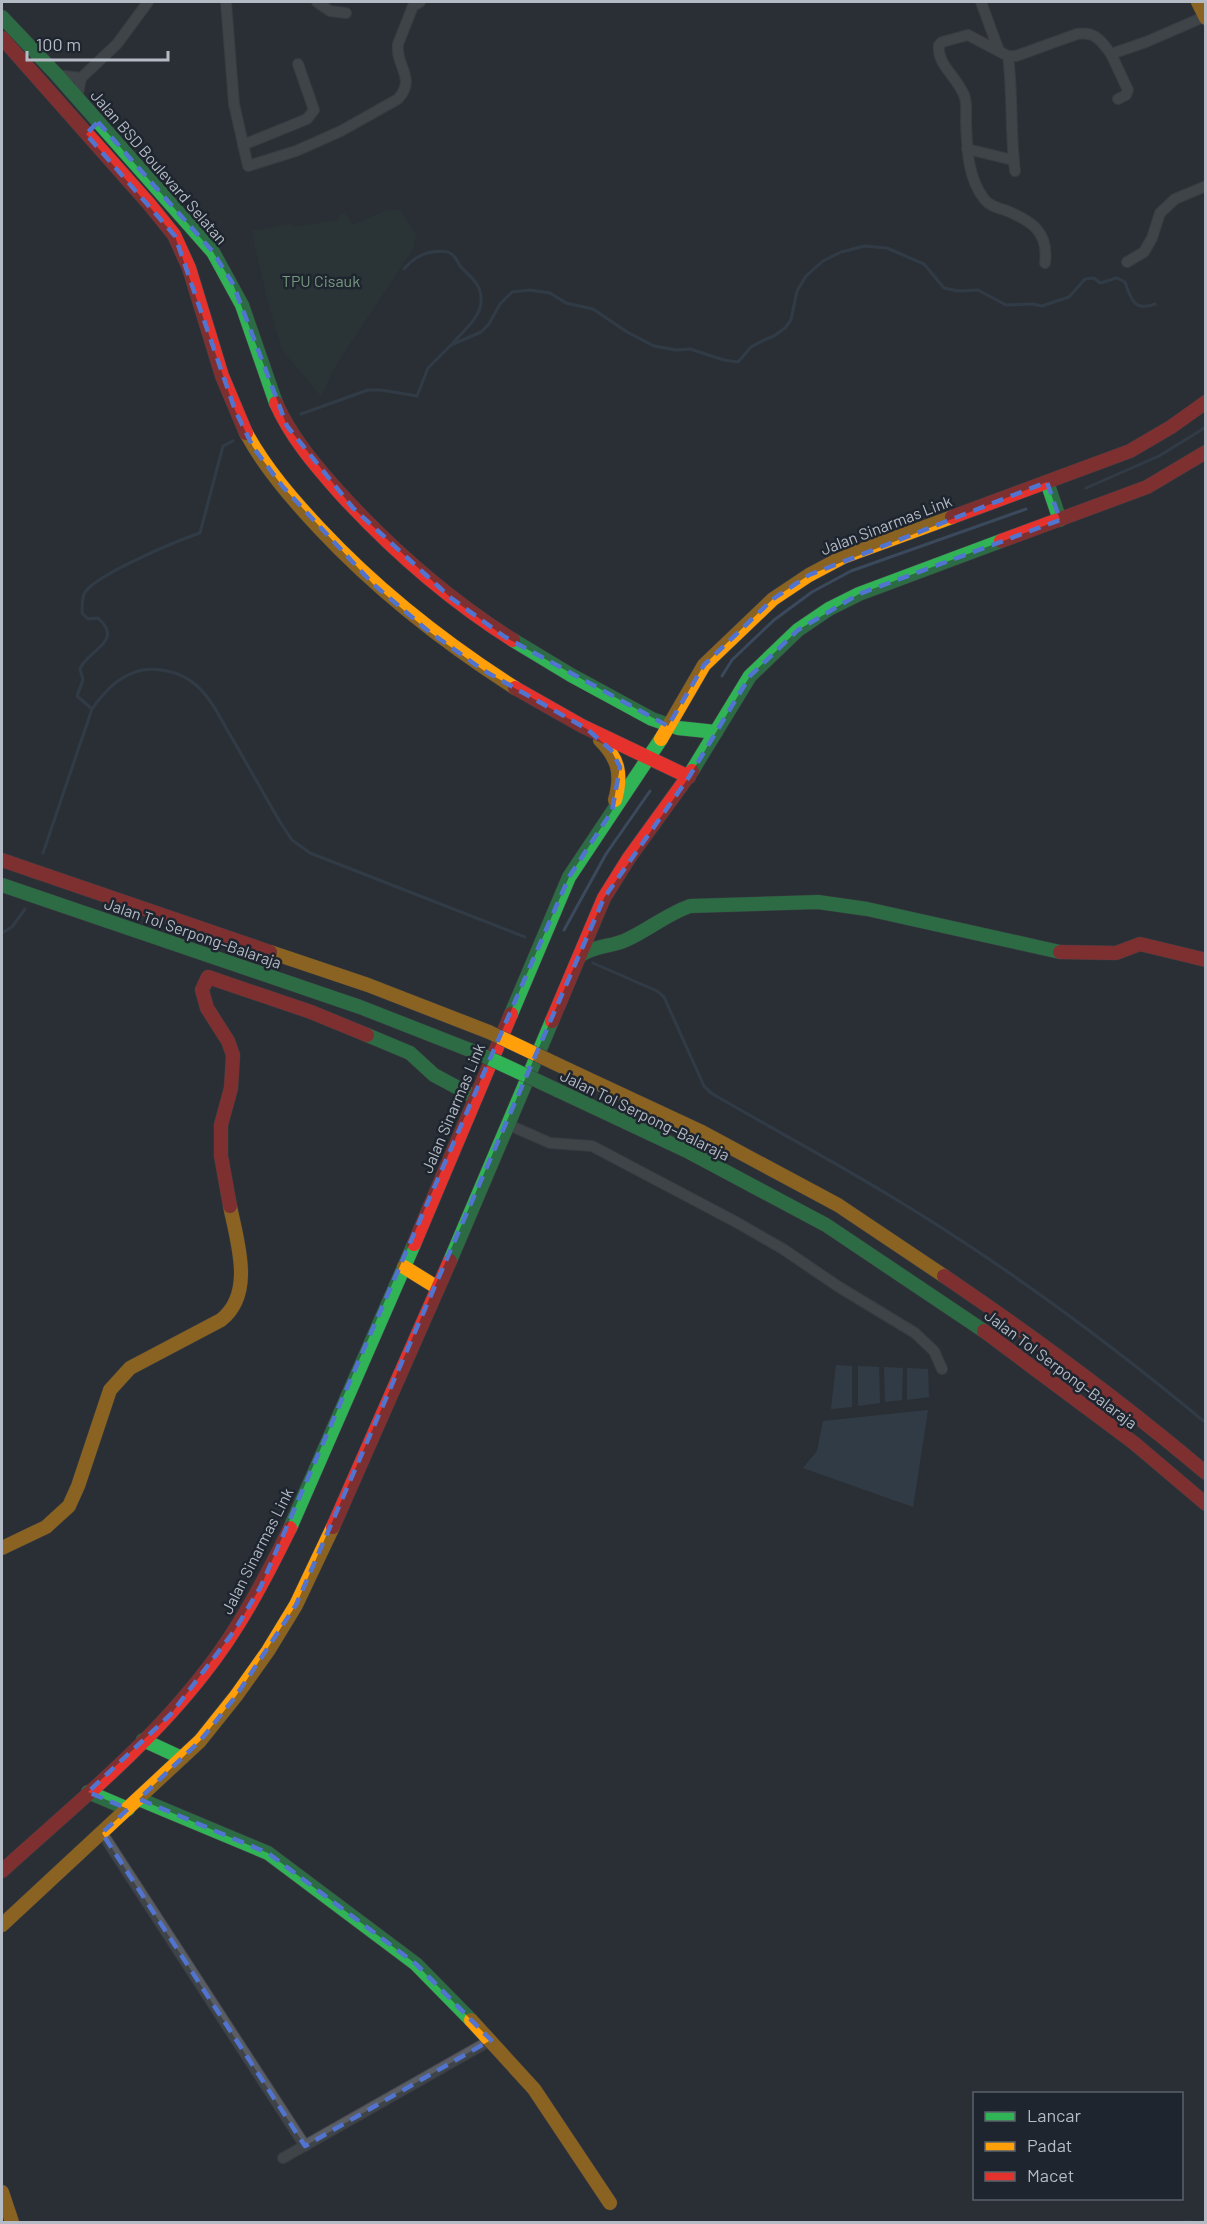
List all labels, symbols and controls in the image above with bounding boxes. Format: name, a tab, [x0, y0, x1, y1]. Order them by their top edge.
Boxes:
scale bar	[27, 24, 168, 62]
text: 100 m	[36, 33, 81, 55]
street label: Jalan BSD Boulevard Selatan	[87, 86, 232, 248]
park label: TPU Cisauk	[282, 271, 360, 290]
street label: Jalan Sinarmas Link	[817, 491, 954, 558]
street label: Jalan Tol Serpong–Balaraja	[102, 893, 284, 972]
street label: Jalan Sinarmas Link	[417, 1040, 488, 1176]
street label: Jalan Tol Serpong–Balaraja	[557, 1065, 733, 1164]
street label: Jalan Tol Serpong–Balaraja	[981, 1305, 1141, 1432]
street label: Jalan Sinarmas Link	[216, 1484, 297, 1617]
legend	[973, 2092, 1183, 2200]
text: Lancar	[1027, 2104, 1082, 2126]
text: Padat	[1027, 2134, 1072, 2156]
text: Macet	[1027, 2164, 1074, 2186]

